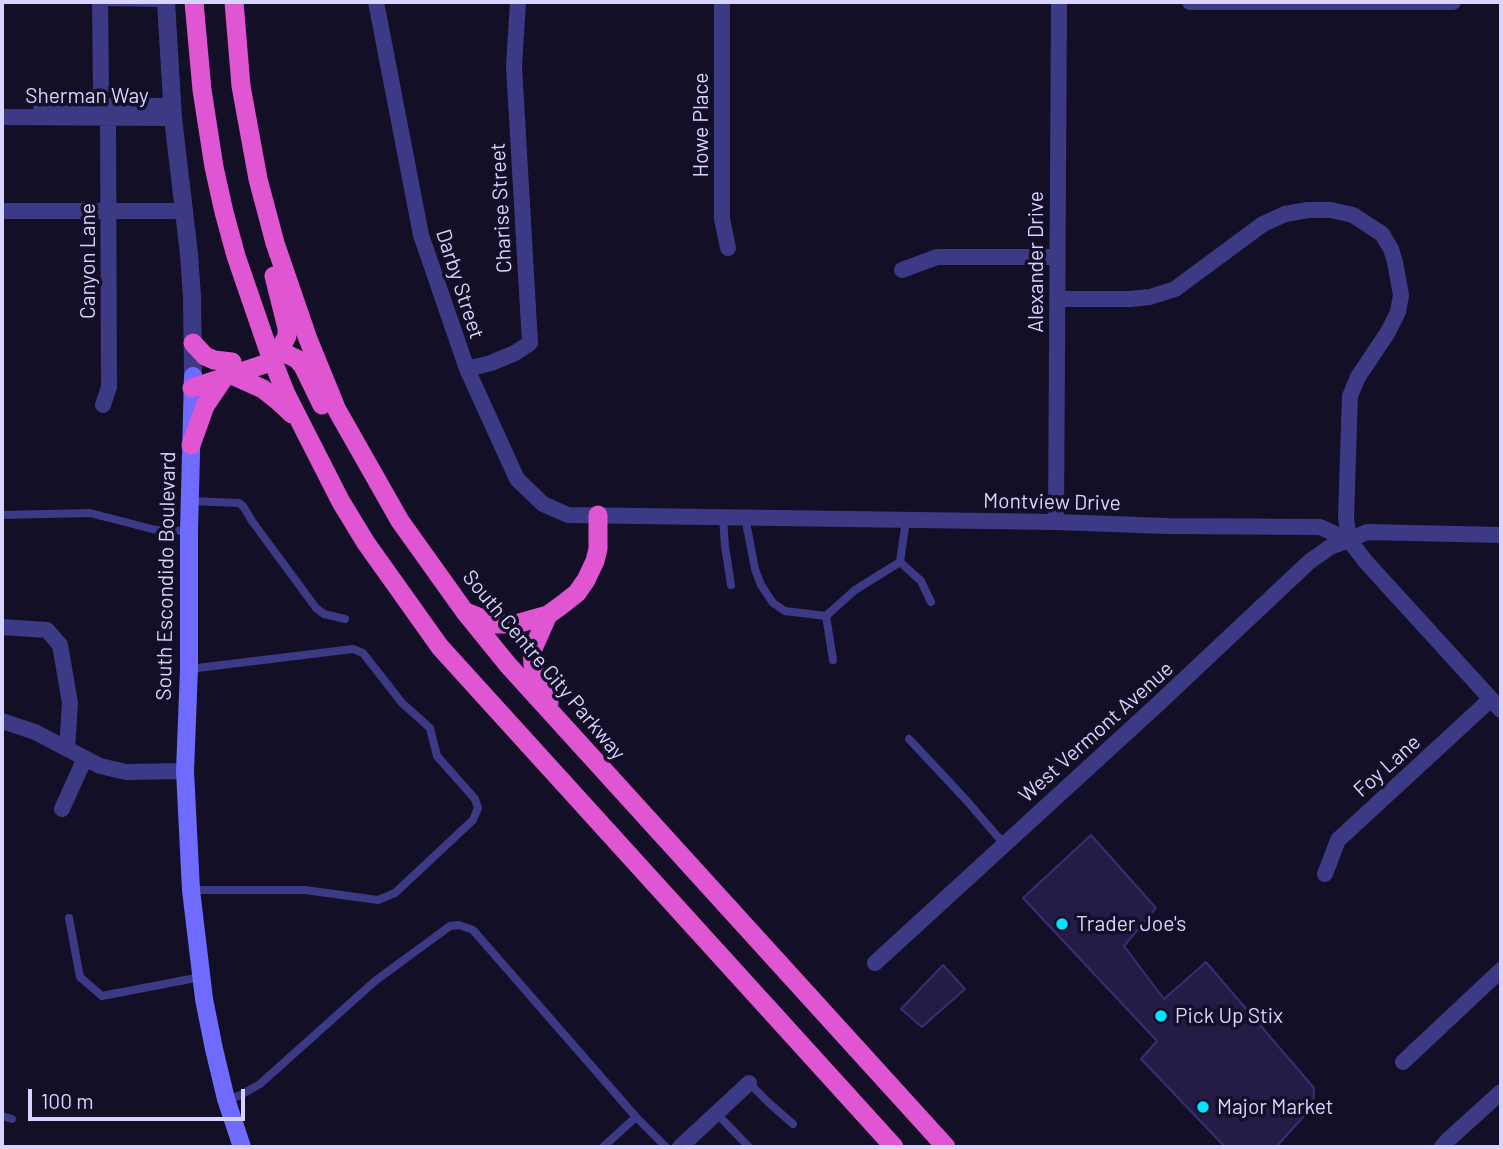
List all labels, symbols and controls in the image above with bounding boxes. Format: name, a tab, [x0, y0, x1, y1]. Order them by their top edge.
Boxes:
street label: Howe Place	[688, 73, 714, 177]
street label: Sherman Way	[25, 83, 149, 109]
street label: Charise Street	[485, 142, 517, 274]
street label: Alexander Drive	[1023, 191, 1049, 333]
street label: Canyon Lane	[75, 203, 101, 319]
street label: Darby Street	[430, 226, 490, 342]
street label: South Escondido Boulevard	[151, 451, 181, 701]
street label: Montview Drive	[983, 488, 1121, 516]
street label: South Centre City Parkway	[457, 565, 631, 765]
street label: West Vermont Avenue	[1014, 656, 1178, 808]
street label: Foy Lane	[1348, 730, 1426, 802]
place label: Trader Joe's	[1076, 911, 1186, 937]
marker: Trader Joe's	[1054, 916, 1070, 932]
place label: Pick Up Stix	[1175, 1003, 1283, 1029]
marker: Pick Up Stix	[1153, 1008, 1169, 1024]
scale bar	[32, 1076, 248, 1120]
text: 100 m	[41, 1088, 94, 1113]
place label: Major Market	[1217, 1094, 1333, 1120]
marker: Major Market	[1195, 1099, 1211, 1115]

